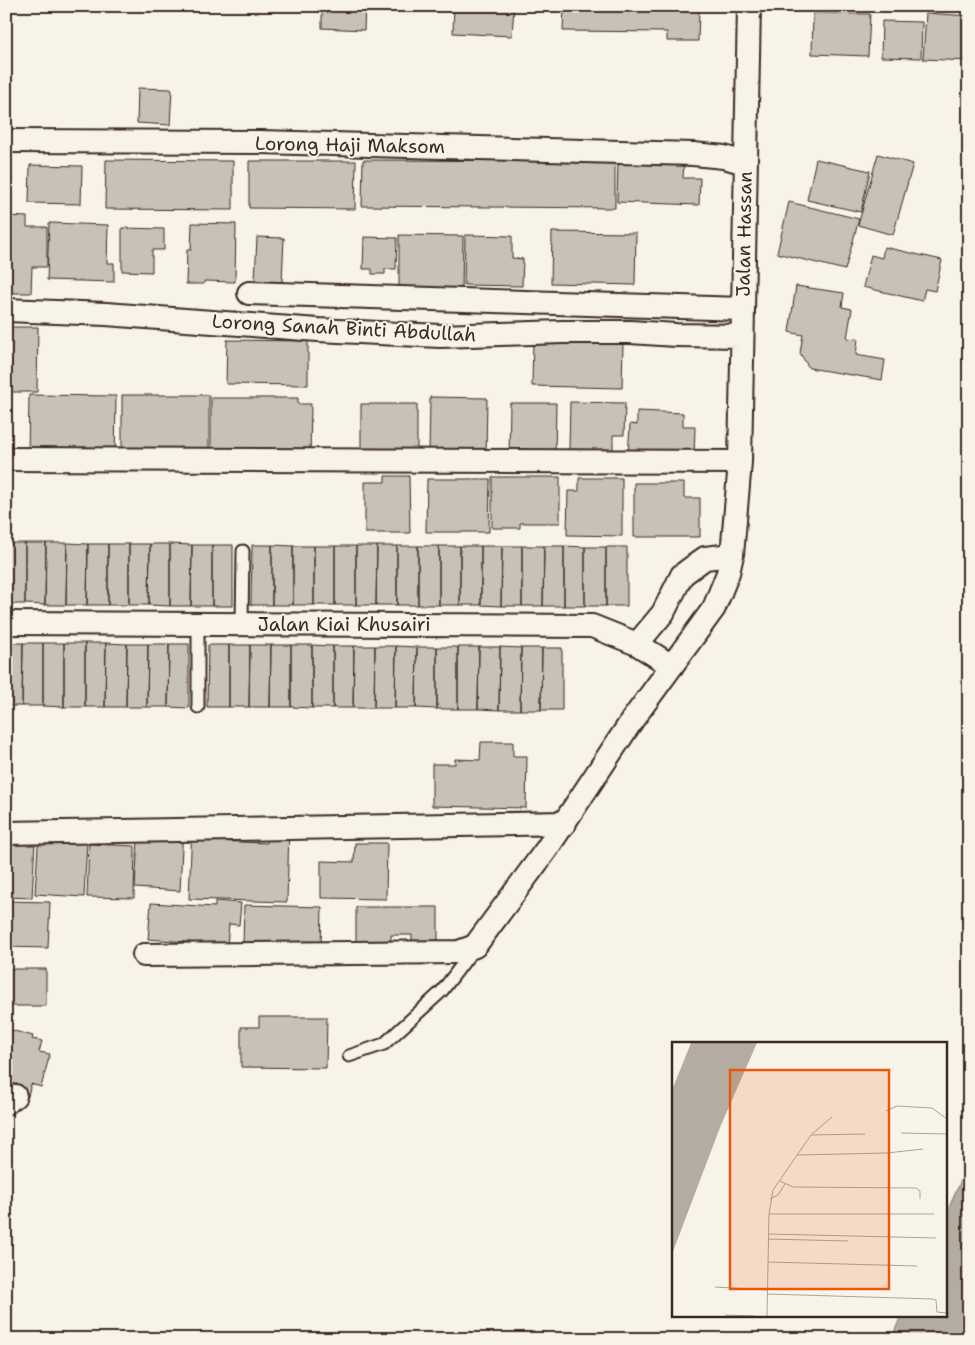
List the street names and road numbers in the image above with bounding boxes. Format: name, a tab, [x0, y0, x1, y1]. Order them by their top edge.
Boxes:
street label: Lorong Haji Maksom	[255, 131, 445, 159]
street label: Jalan Hassan	[730, 171, 758, 297]
street label: Lorong Sanah Binti Abdullah	[211, 309, 477, 347]
street label: Jalan Kiai Khusairi	[257, 612, 431, 637]

